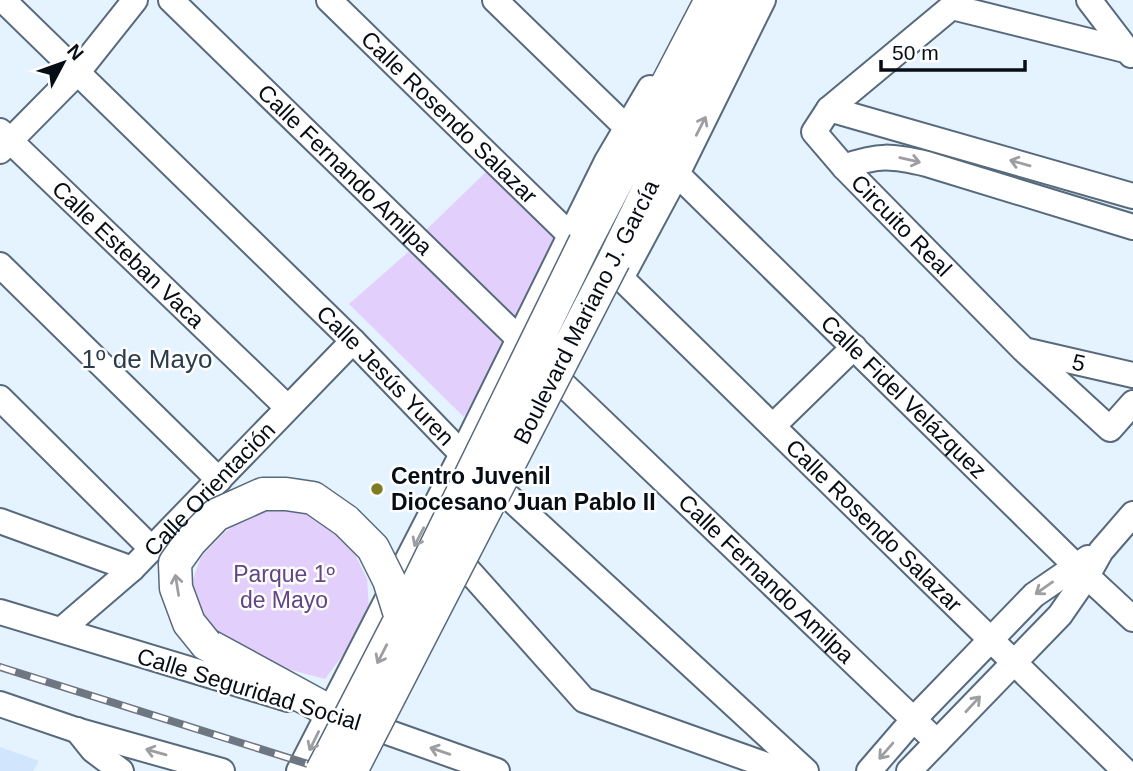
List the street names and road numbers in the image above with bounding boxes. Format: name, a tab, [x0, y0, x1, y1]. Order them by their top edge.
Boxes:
street label: Calle Rosendo Salazar	[356, 26, 543, 209]
street label: Calle Fernando Amilpa	[253, 79, 438, 260]
street label: Circuito Real	[846, 169, 957, 282]
street label: Boulevard Mariano J. García	[508, 175, 664, 448]
street label: Calle Esteban Vaca	[47, 176, 210, 333]
street label: Calle Jesús Yuren	[312, 300, 459, 451]
street label: Calle Fidel Velázquez	[816, 310, 992, 484]
street label: 5	[1070, 348, 1088, 377]
street label: Calle Orientación	[139, 417, 280, 561]
street label: Calle Rosendo Salazar	[781, 434, 968, 617]
street label: Calle Fernando Amilpa	[673, 489, 860, 669]
street label: Calle Seguridad Social	[134, 643, 364, 735]

